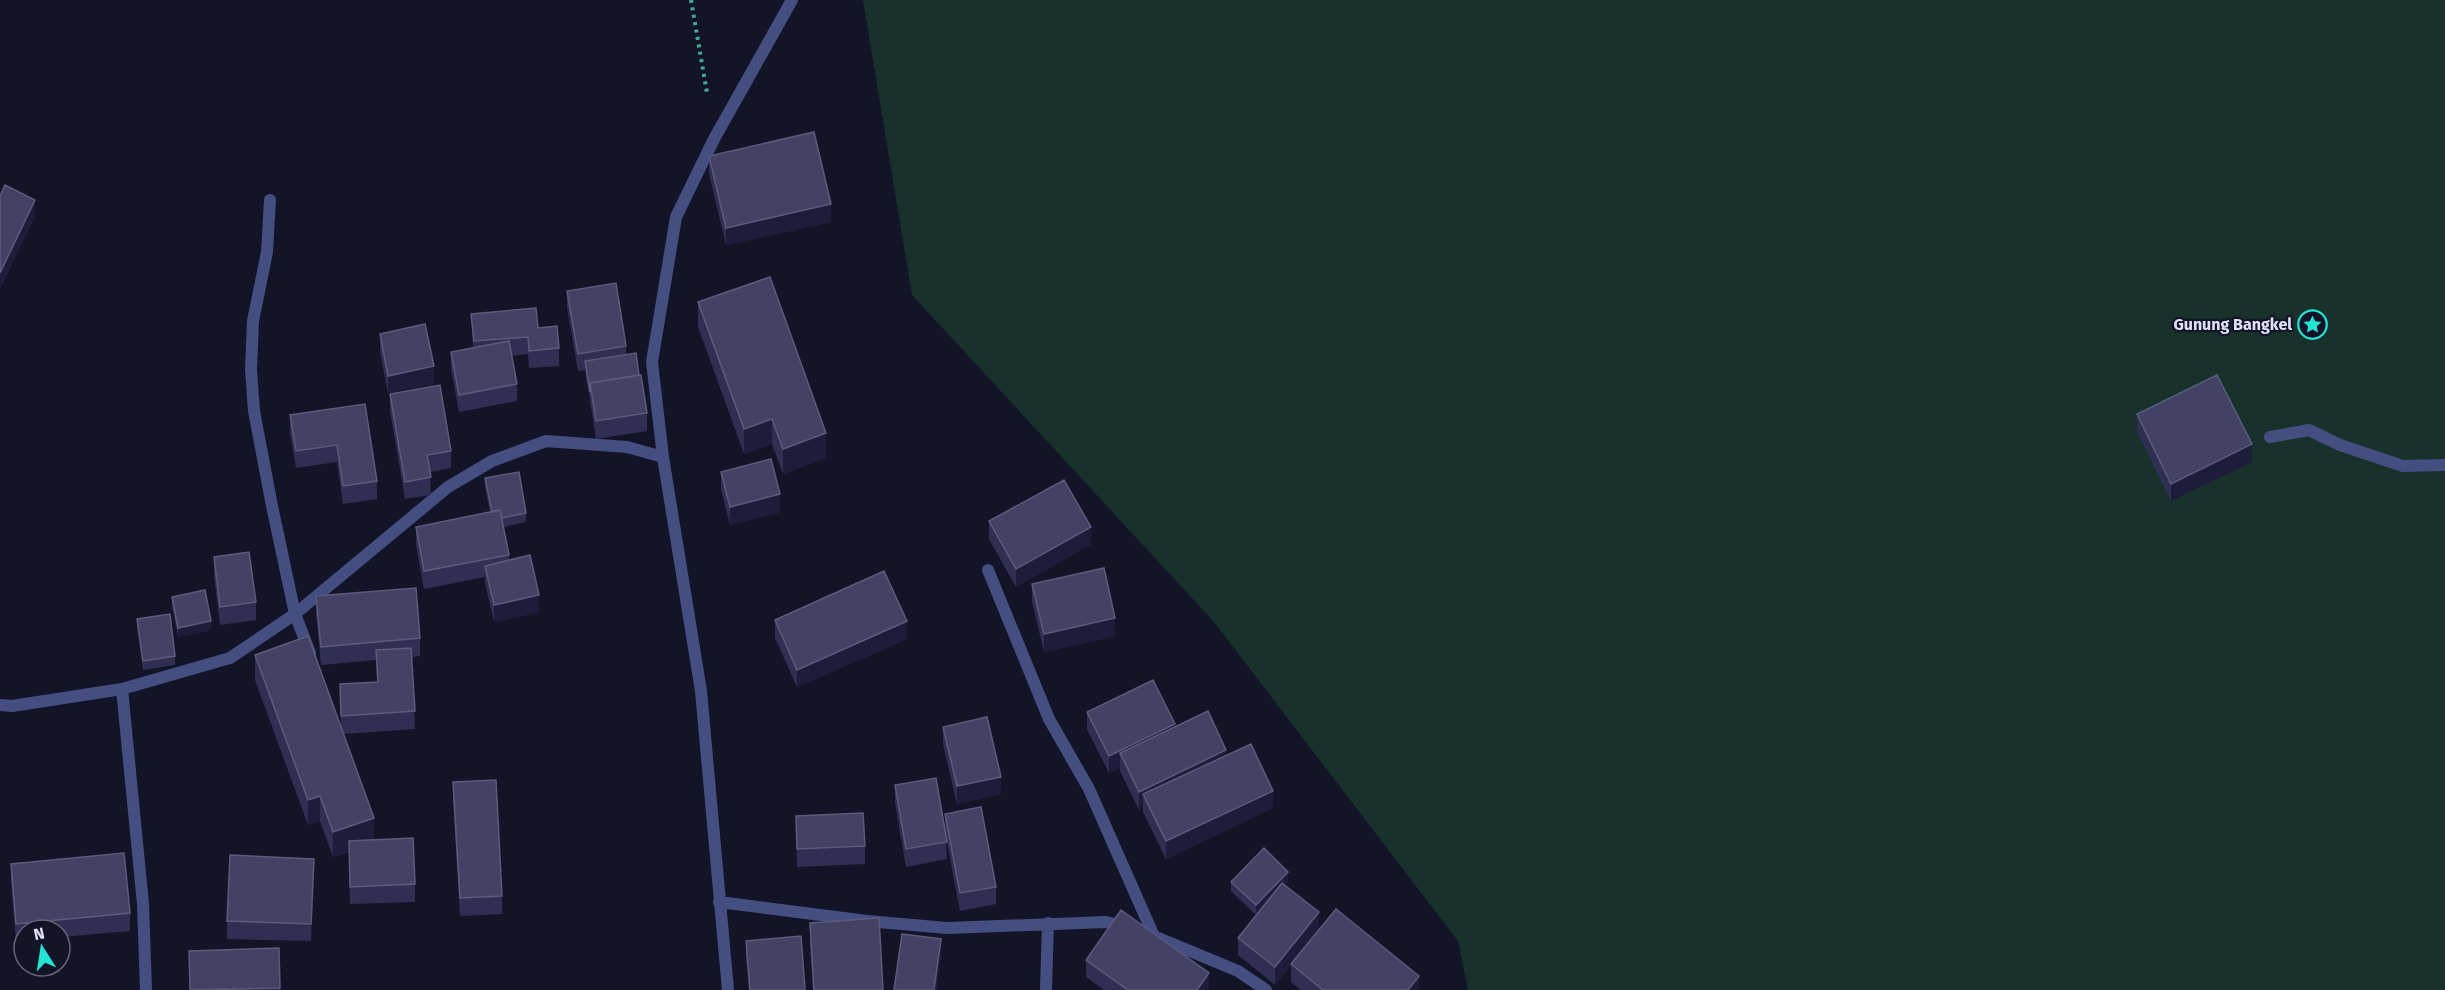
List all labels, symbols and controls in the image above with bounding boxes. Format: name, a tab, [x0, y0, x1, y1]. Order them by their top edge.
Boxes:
place icon: Gunung Bangkel	[2297, 308, 2329, 340]
place label: Gunung Bangkel	[2173, 315, 2292, 334]
north arrow	[12, 918, 72, 978]
text: N	[32, 923, 46, 944]

